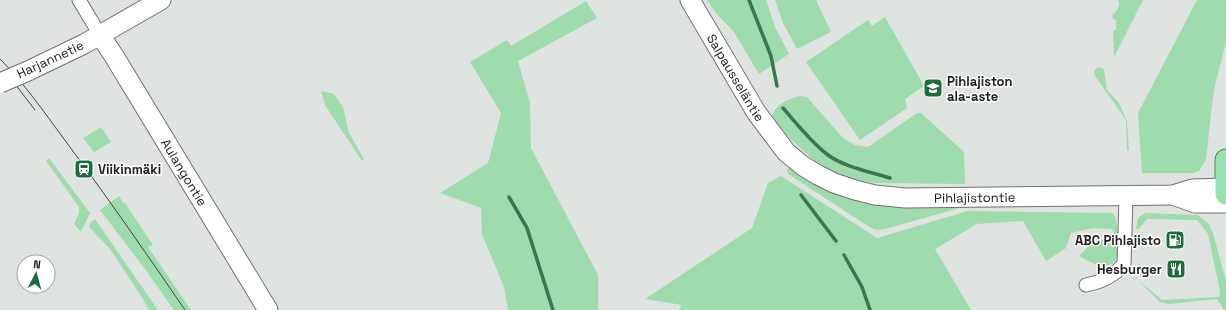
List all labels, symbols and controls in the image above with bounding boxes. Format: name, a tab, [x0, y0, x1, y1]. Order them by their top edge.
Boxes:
street label: Salpausseläntie	[703, 31, 768, 125]
street label: Harjannetie	[14, 37, 86, 82]
place label: Pihlajiston ala-aste	[947, 73, 1013, 105]
school or university icon: Pihlajiston ala-aste	[922, 77, 944, 99]
street label: Aulangontie	[157, 135, 211, 209]
station icon: Viikinmäki	[73, 158, 95, 180]
place label: Viikinmäki	[98, 161, 161, 178]
street label: Pihlajistontie	[934, 189, 1015, 207]
fuel station icon: ABC Pihlajisto	[1164, 229, 1186, 251]
place label: ABC Pihlajisto	[1075, 232, 1161, 249]
north arrow	[16, 254, 56, 294]
text: N	[33, 257, 41, 271]
restaurant icon: Hesburger	[1165, 258, 1187, 280]
place label: Hesburger	[1097, 261, 1162, 278]

